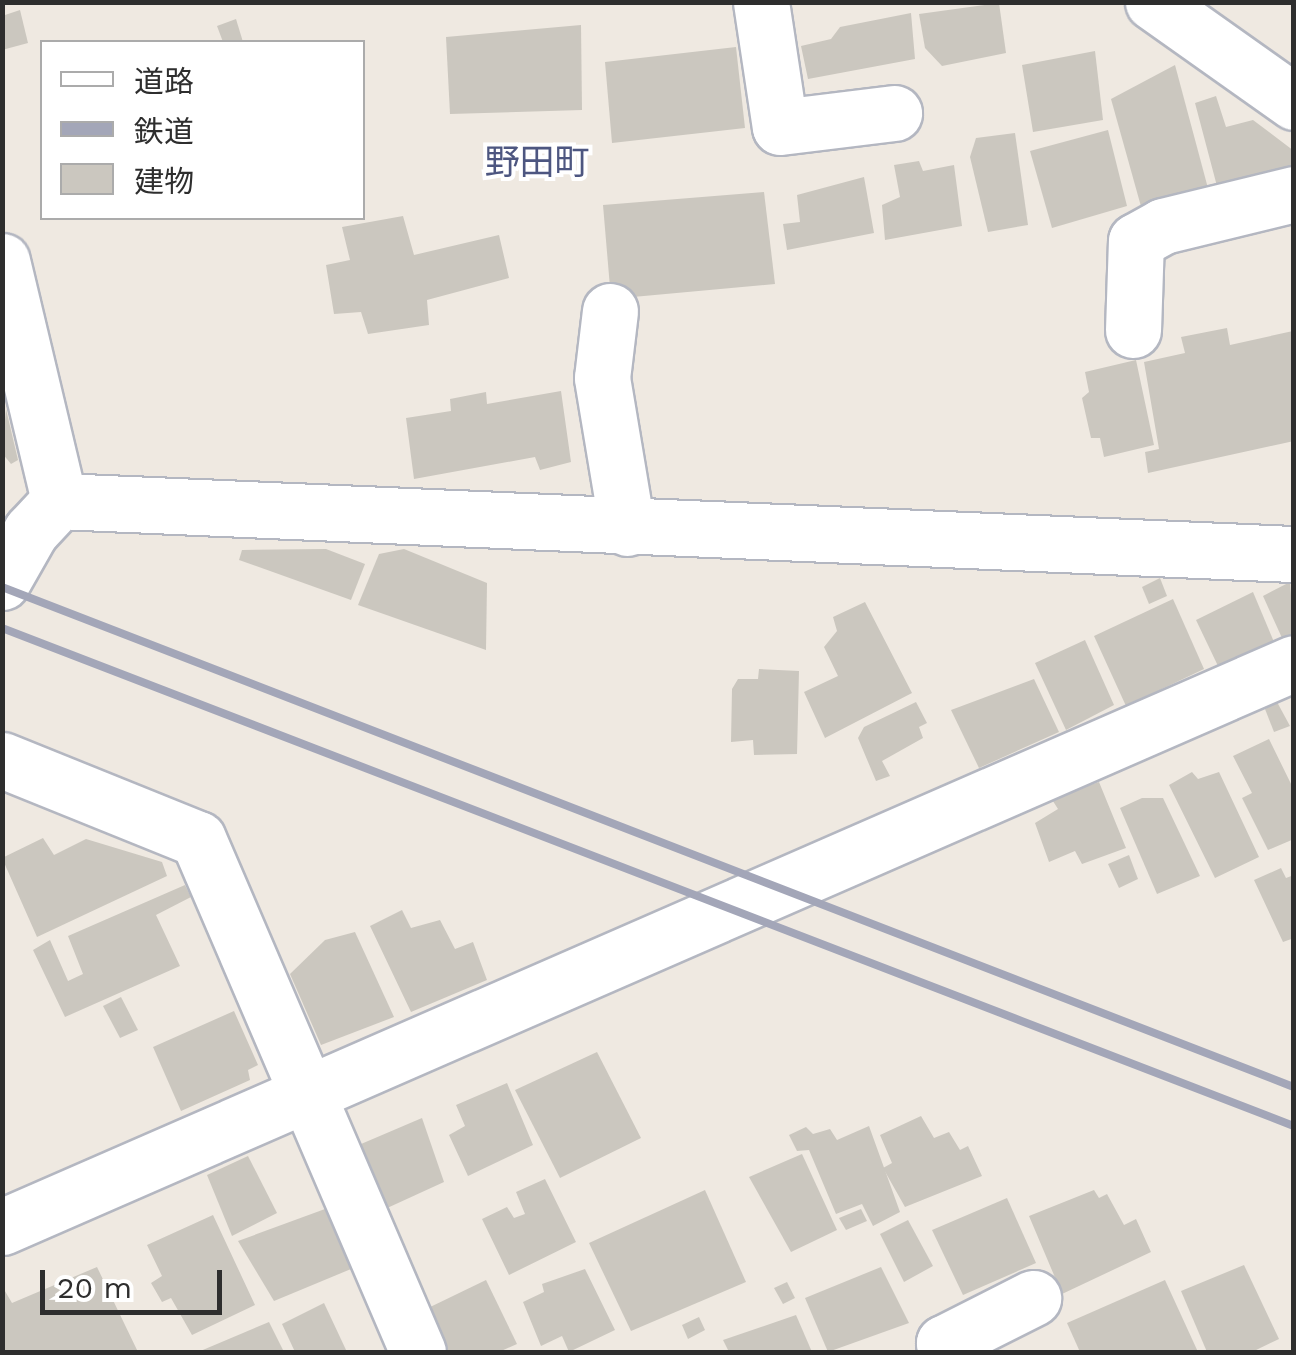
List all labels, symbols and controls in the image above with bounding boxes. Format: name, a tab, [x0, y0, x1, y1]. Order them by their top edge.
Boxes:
legend	[40, 40, 365, 220]
text: 道路	[134, 64, 194, 99]
text: 鉄道	[134, 114, 194, 149]
district label: 野田町	[485, 141, 589, 183]
text: 建物	[134, 164, 194, 199]
scale bar	[45, 1250, 228, 1312]
text: 20 m	[57, 1270, 132, 1305]

